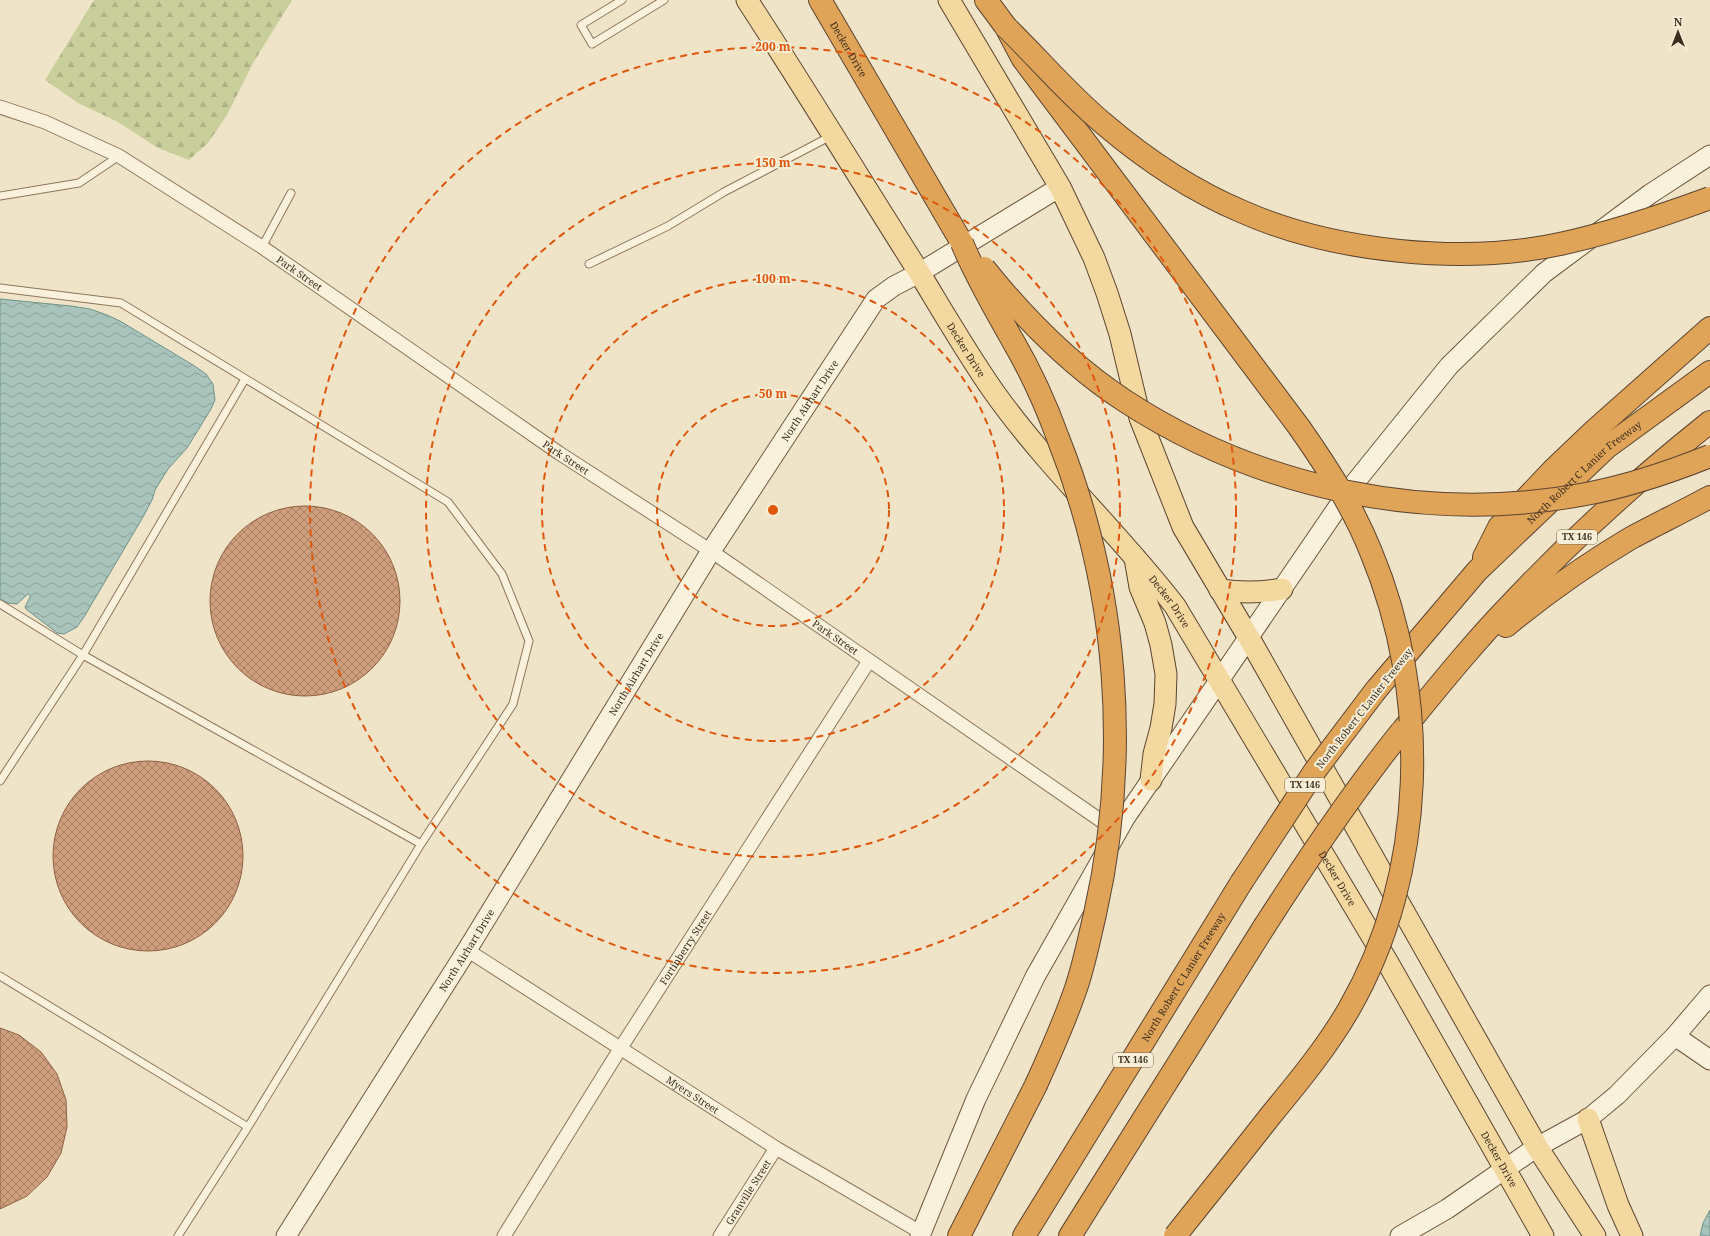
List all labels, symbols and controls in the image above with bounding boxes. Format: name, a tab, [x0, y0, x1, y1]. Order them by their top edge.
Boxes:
north arrow	[1658, 12, 1698, 52]
text: N	[1674, 14, 1683, 29]
street label: Decker Drive	[827, 19, 871, 80]
text: 200 m	[755, 38, 791, 55]
text: 150 m	[755, 154, 791, 171]
street label: Park Street	[274, 252, 326, 294]
text: 100 m	[755, 270, 791, 287]
street label: Decker Drive	[944, 320, 989, 380]
street label: North Airhart Drive	[778, 357, 841, 444]
text: 50 m	[759, 385, 787, 402]
street label: North Robert C Lanier Freeway	[1524, 417, 1645, 527]
street label: Park Street	[540, 437, 592, 478]
centre of rings	[766, 503, 780, 517]
road number: TX 146	[1557, 530, 1597, 544]
street label: Decker Drive	[1146, 572, 1193, 631]
street label: Park Street	[810, 616, 862, 658]
street label: North Airhart Drive	[605, 630, 667, 718]
street label: North Robert C Lanier Freeway	[1313, 645, 1416, 771]
road number: TX 146	[1285, 778, 1325, 792]
street label: Decker Drive	[1316, 848, 1360, 909]
street label: North Airhart Drive	[435, 906, 497, 994]
street label: Fortinberry Street	[656, 907, 715, 987]
street label: North Robert C Lanier Freeway	[1138, 909, 1228, 1044]
road number: TX 146	[1113, 1053, 1153, 1067]
street label: Myers Street	[664, 1072, 722, 1117]
street label: Decker Drive	[1478, 1129, 1521, 1190]
street label: Granville Street	[722, 1156, 774, 1227]

